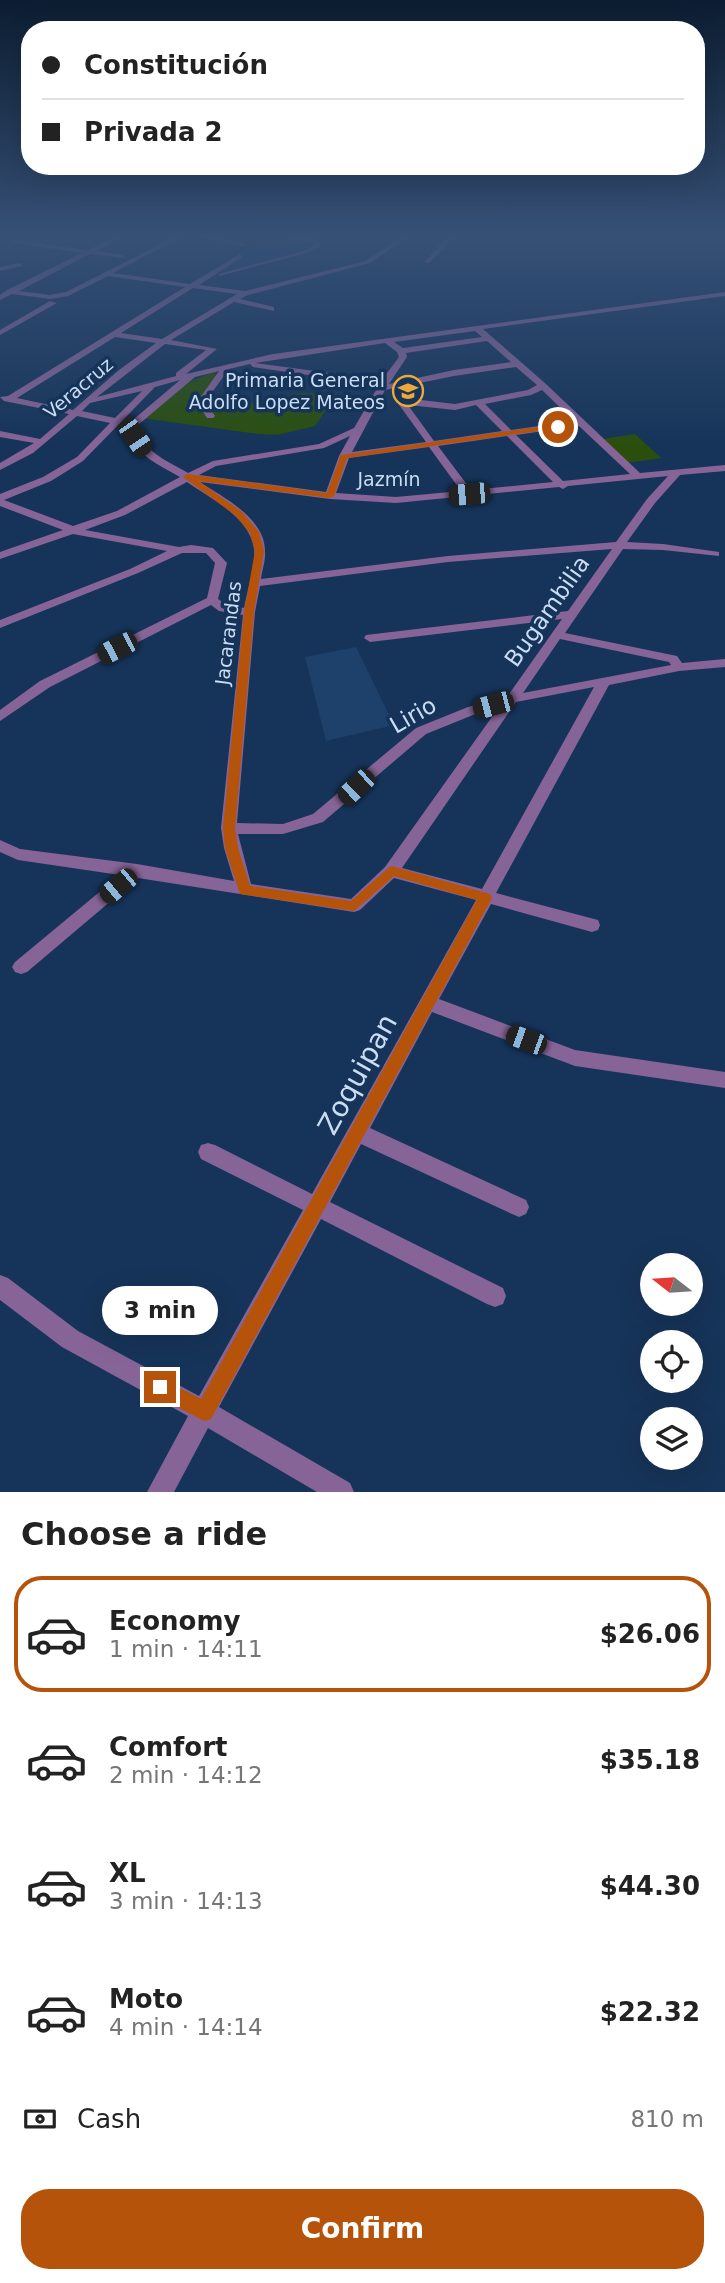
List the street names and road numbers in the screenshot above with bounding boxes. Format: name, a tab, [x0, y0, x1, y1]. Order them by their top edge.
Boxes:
street label: Veracruz	[39, 353, 117, 423]
street label: Jazmín	[356, 468, 421, 490]
street label: Bugambilia	[499, 551, 595, 671]
street label: Jacarandas	[211, 580, 245, 687]
street label: Lirio	[385, 691, 441, 739]
street label: Zoquipan	[311, 1008, 404, 1140]

